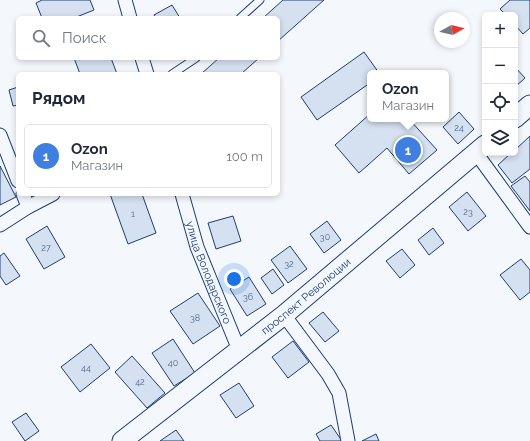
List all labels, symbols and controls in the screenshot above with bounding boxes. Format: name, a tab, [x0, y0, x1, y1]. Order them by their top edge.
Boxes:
north arrow	[434, 12, 470, 48]
map controls	[482, 12, 518, 156]
button: +	[482, 12, 518, 48]
search box	[16, 16, 280, 60]
icon: search	[30, 27, 52, 49]
text: Поиск	[62, 29, 107, 47]
button: −	[482, 48, 518, 84]
popup	[367, 70, 449, 122]
text: Ozon	[382, 80, 419, 98]
button: locate	[482, 84, 518, 120]
text: Рядом	[32, 88, 85, 108]
text: Магазин	[382, 98, 434, 113]
button: layers	[482, 120, 518, 156]
house number: 24	[454, 123, 464, 133]
pin: 1	[395, 135, 421, 165]
text: Ozon	[71, 140, 108, 158]
text: 1	[43, 149, 49, 164]
text: 100 m	[226, 149, 263, 164]
text: Магазин	[71, 158, 123, 173]
house number: 23	[463, 207, 473, 217]
house number: 1	[131, 209, 135, 219]
street label: улица Володарского	[184, 220, 234, 326]
house number: 30	[320, 232, 331, 242]
house number: 27	[41, 243, 51, 253]
street label: проспект Революции	[258, 255, 353, 337]
house number: 32	[284, 259, 294, 269]
your location	[224, 269, 244, 289]
house number: 36	[243, 292, 254, 302]
house number: 38	[190, 313, 200, 323]
house number: 40	[168, 358, 179, 368]
house number: 44	[81, 363, 91, 373]
house number: 42	[135, 377, 145, 387]

